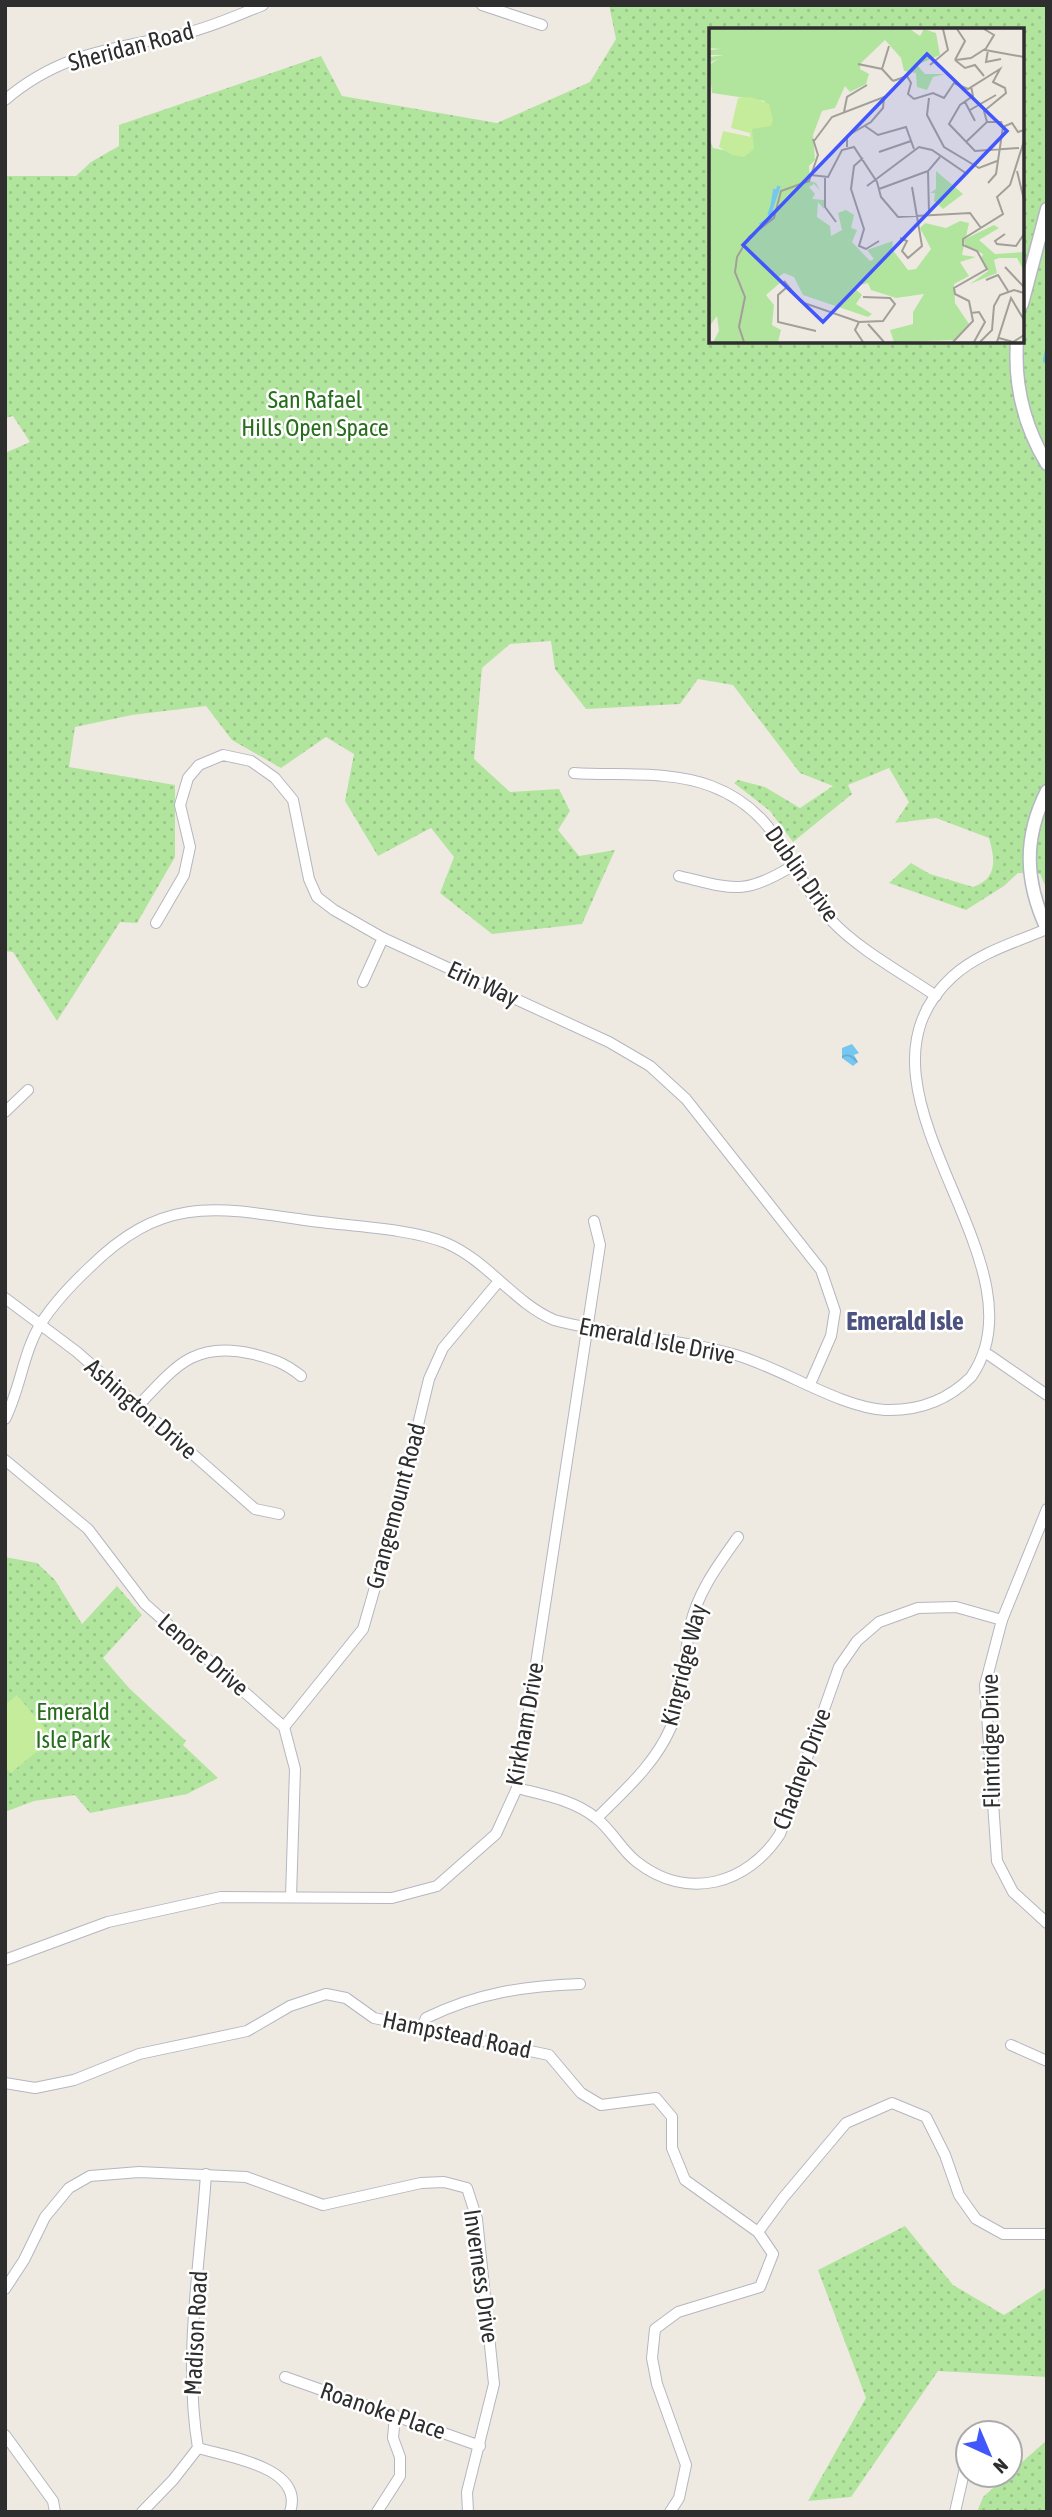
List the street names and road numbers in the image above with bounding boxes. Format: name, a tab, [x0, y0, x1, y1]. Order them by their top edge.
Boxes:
street label: Sheridan Road	[65, 17, 196, 76]
street label: Dublin Drive	[760, 821, 845, 926]
street label: Erin Way	[443, 955, 523, 1012]
street label: Emerald Isle Drive	[577, 1312, 737, 1369]
street label: Ashington Drive	[80, 1353, 203, 1464]
street label: Grangemount Road	[360, 1420, 431, 1592]
street label: Kingridge Way	[655, 1601, 712, 1729]
street label: Lenore Drive	[153, 1608, 254, 1701]
street label: Kirkham Drive	[500, 1660, 549, 1788]
street label: Flintridge Drive	[976, 1673, 1005, 1809]
street label: Chadney Drive	[767, 1705, 836, 1833]
street label: Hampstead Road	[380, 2006, 534, 2063]
street label: Inverness Drive	[459, 2207, 504, 2345]
street label: Madison Road	[179, 2270, 212, 2396]
street label: Roanoke Place	[317, 2376, 449, 2445]

